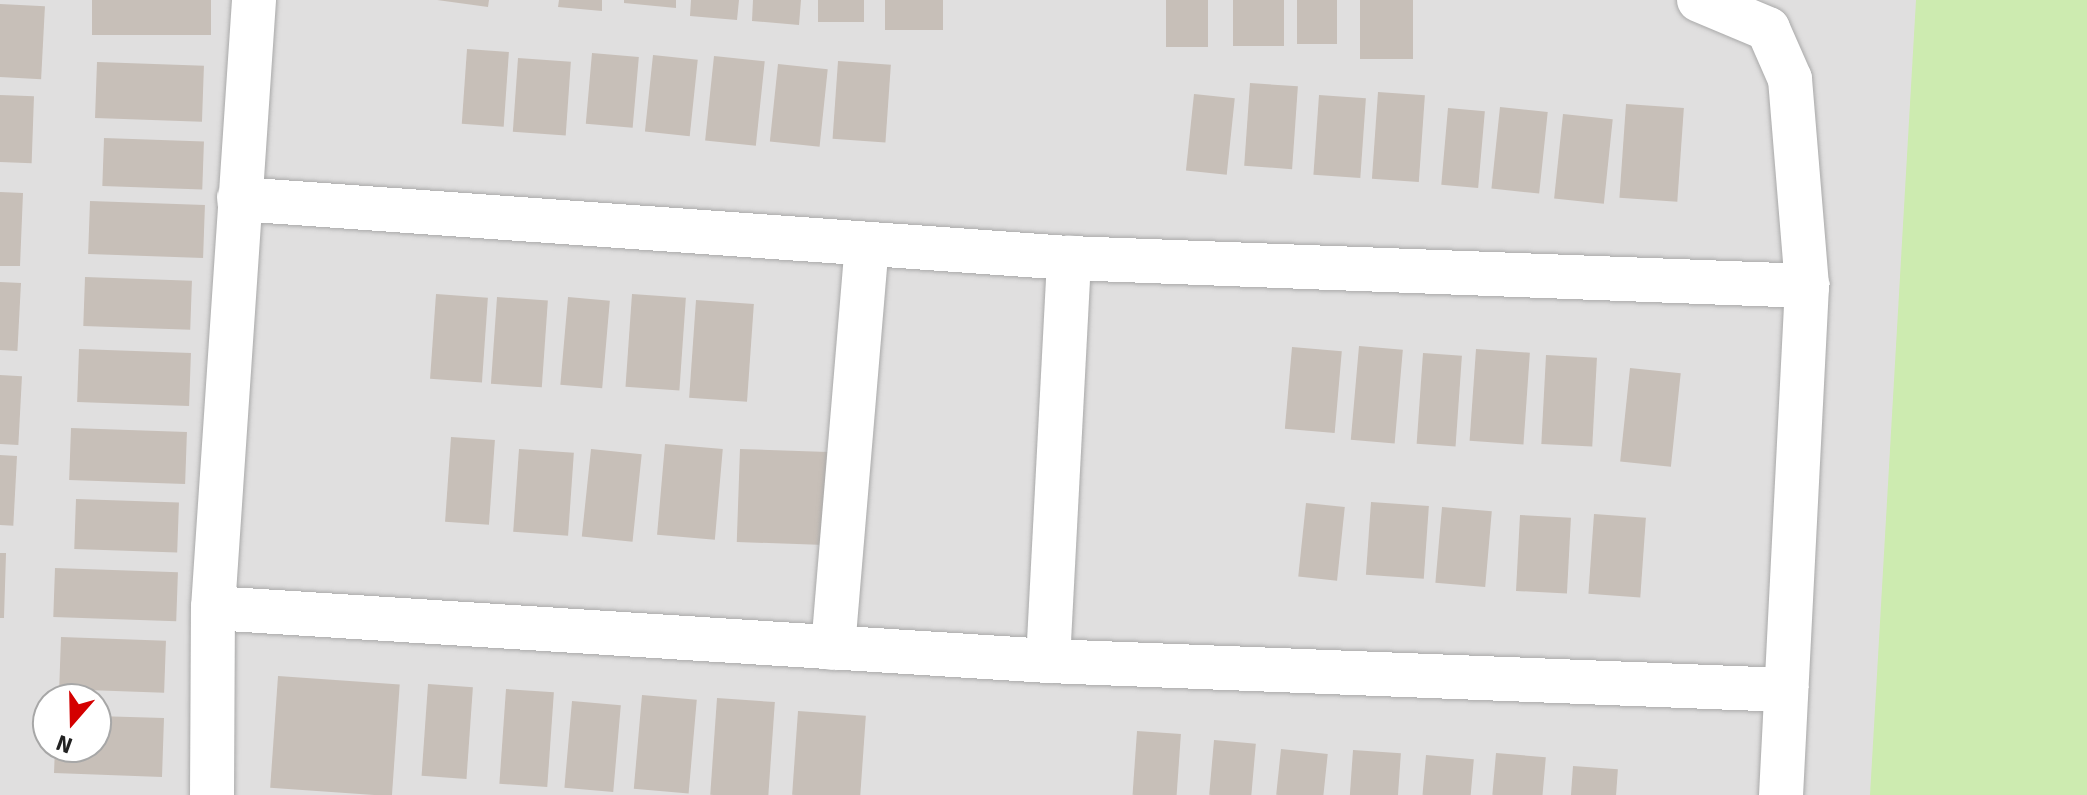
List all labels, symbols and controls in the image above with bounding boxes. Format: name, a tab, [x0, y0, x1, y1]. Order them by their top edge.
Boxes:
north arrow	[32, 683, 112, 763]
text: N	[52, 729, 76, 759]

